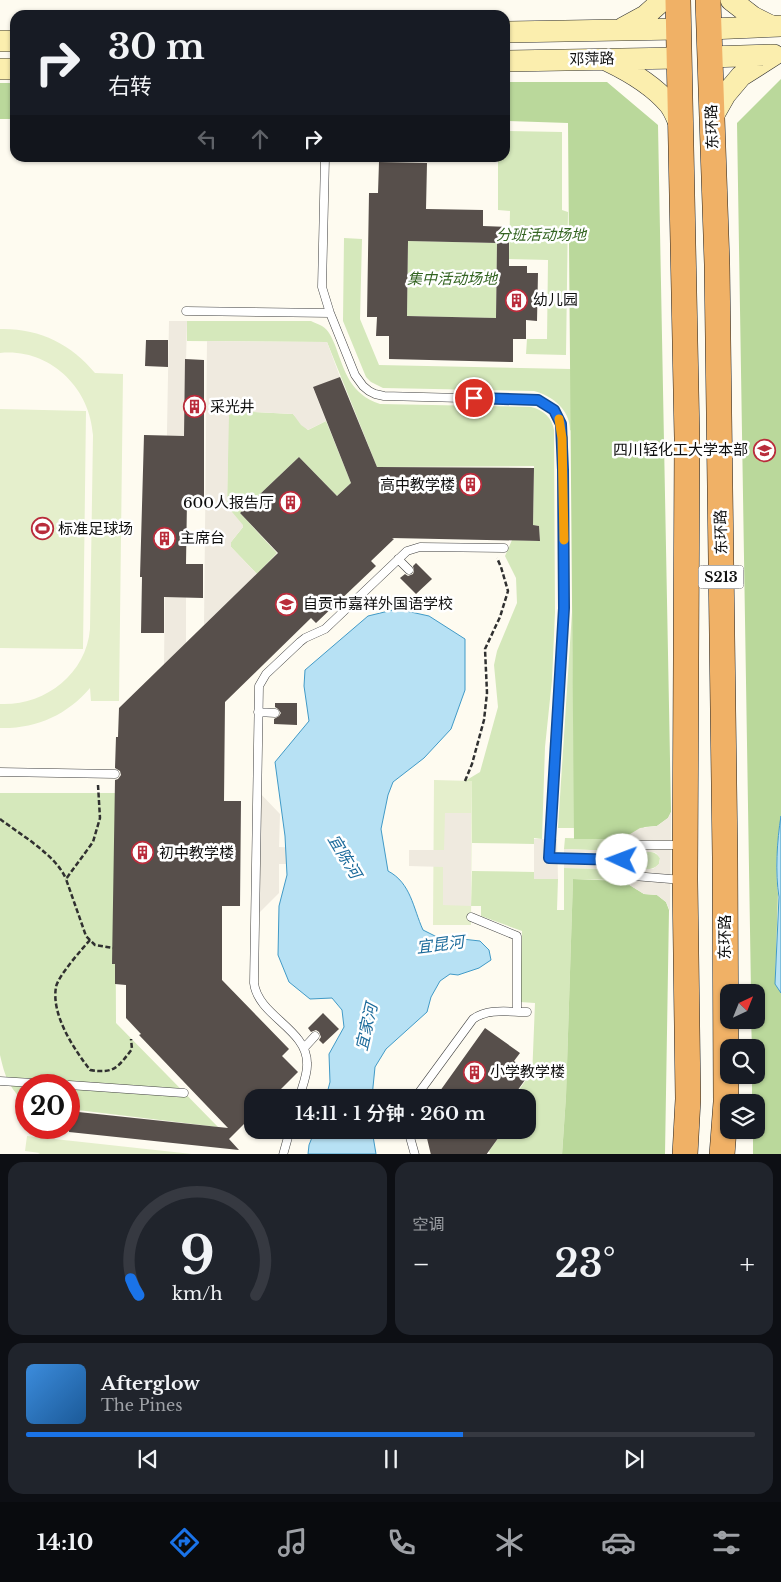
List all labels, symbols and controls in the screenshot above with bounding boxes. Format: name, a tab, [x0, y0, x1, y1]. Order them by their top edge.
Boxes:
text: 30 m	[108, 25, 205, 68]
icon: right	[25, 30, 90, 95]
street label: 邓萍路	[569, 49, 615, 68]
text: 右转	[108, 73, 152, 100]
street label: 东环路	[701, 104, 722, 150]
icon: left	[193, 125, 221, 153]
icon: ahead	[246, 125, 274, 153]
icon: right	[299, 125, 327, 153]
park label: 分班活动场地	[496, 225, 588, 244]
park label: 集中活动场地	[407, 269, 499, 288]
building icon: 幼儿园	[505, 288, 529, 312]
place label: 幼儿园	[533, 290, 578, 309]
pin	[453, 377, 495, 419]
icon: arrive	[460, 384, 488, 412]
building icon: 采光井	[182, 395, 206, 419]
place label: 采光井	[210, 397, 255, 416]
school or university icon: 四川轻化工大学本部	[752, 438, 776, 462]
place label: 四川轻化工大学本部	[613, 440, 748, 459]
building icon: 高中教学楼	[459, 473, 483, 497]
place label: 高中教学楼	[380, 475, 455, 494]
building icon: 600人报告厅	[278, 491, 302, 515]
place label: 600人报告厅	[183, 493, 274, 512]
street label: 东环路	[711, 509, 730, 555]
sports icon: 标准足球场	[30, 517, 54, 541]
place label: 标准足球场	[58, 519, 133, 538]
building icon: 主席台	[152, 526, 176, 550]
place label: 主席台	[180, 528, 225, 547]
road number: S213	[698, 566, 744, 588]
school or university icon: 自贡市嘉祥外国语学校	[275, 592, 299, 616]
place label: 自贡市嘉祥外国语学校	[303, 594, 453, 613]
water label: 宜陈河	[324, 830, 367, 884]
position arrow	[595, 833, 647, 885]
building icon: 初中教学楼	[131, 841, 155, 865]
place label: 初中教学楼	[159, 843, 234, 862]
street label: 东环路	[715, 914, 734, 960]
water label: 宜昆河	[415, 931, 468, 957]
north arrow	[720, 984, 765, 1029]
map controls	[720, 984, 765, 1139]
water label: 宜家河	[351, 998, 382, 1053]
button: search	[720, 1039, 765, 1084]
building icon: 小学教学楼	[462, 1060, 486, 1084]
place label: 小学教学楼	[490, 1062, 565, 1081]
speed limit sign: 20	[15, 1074, 80, 1139]
button: layers	[720, 1094, 765, 1139]
text: 14:11 · 1 分钟 · 260 m	[295, 1102, 485, 1125]
text: 空调	[413, 1214, 445, 1234]
text: 9	[180, 1224, 215, 1288]
text: 23°	[554, 1240, 615, 1287]
text: −	[413, 1247, 430, 1282]
text: +	[740, 1247, 755, 1282]
text: km/h	[172, 1283, 223, 1305]
text: Afterglow	[101, 1372, 200, 1395]
text: The Pines	[101, 1395, 183, 1415]
icon: previous	[134, 1445, 162, 1473]
icon: pause	[377, 1445, 405, 1473]
icon: next	[620, 1445, 648, 1473]
icon: directions	[167, 1525, 202, 1560]
icon: music	[275, 1525, 310, 1560]
icon: phone	[384, 1525, 419, 1560]
icon: climate	[492, 1525, 527, 1560]
icon: car	[601, 1525, 636, 1560]
icon: filters	[709, 1525, 744, 1560]
text: 14:10	[37, 1529, 93, 1556]

